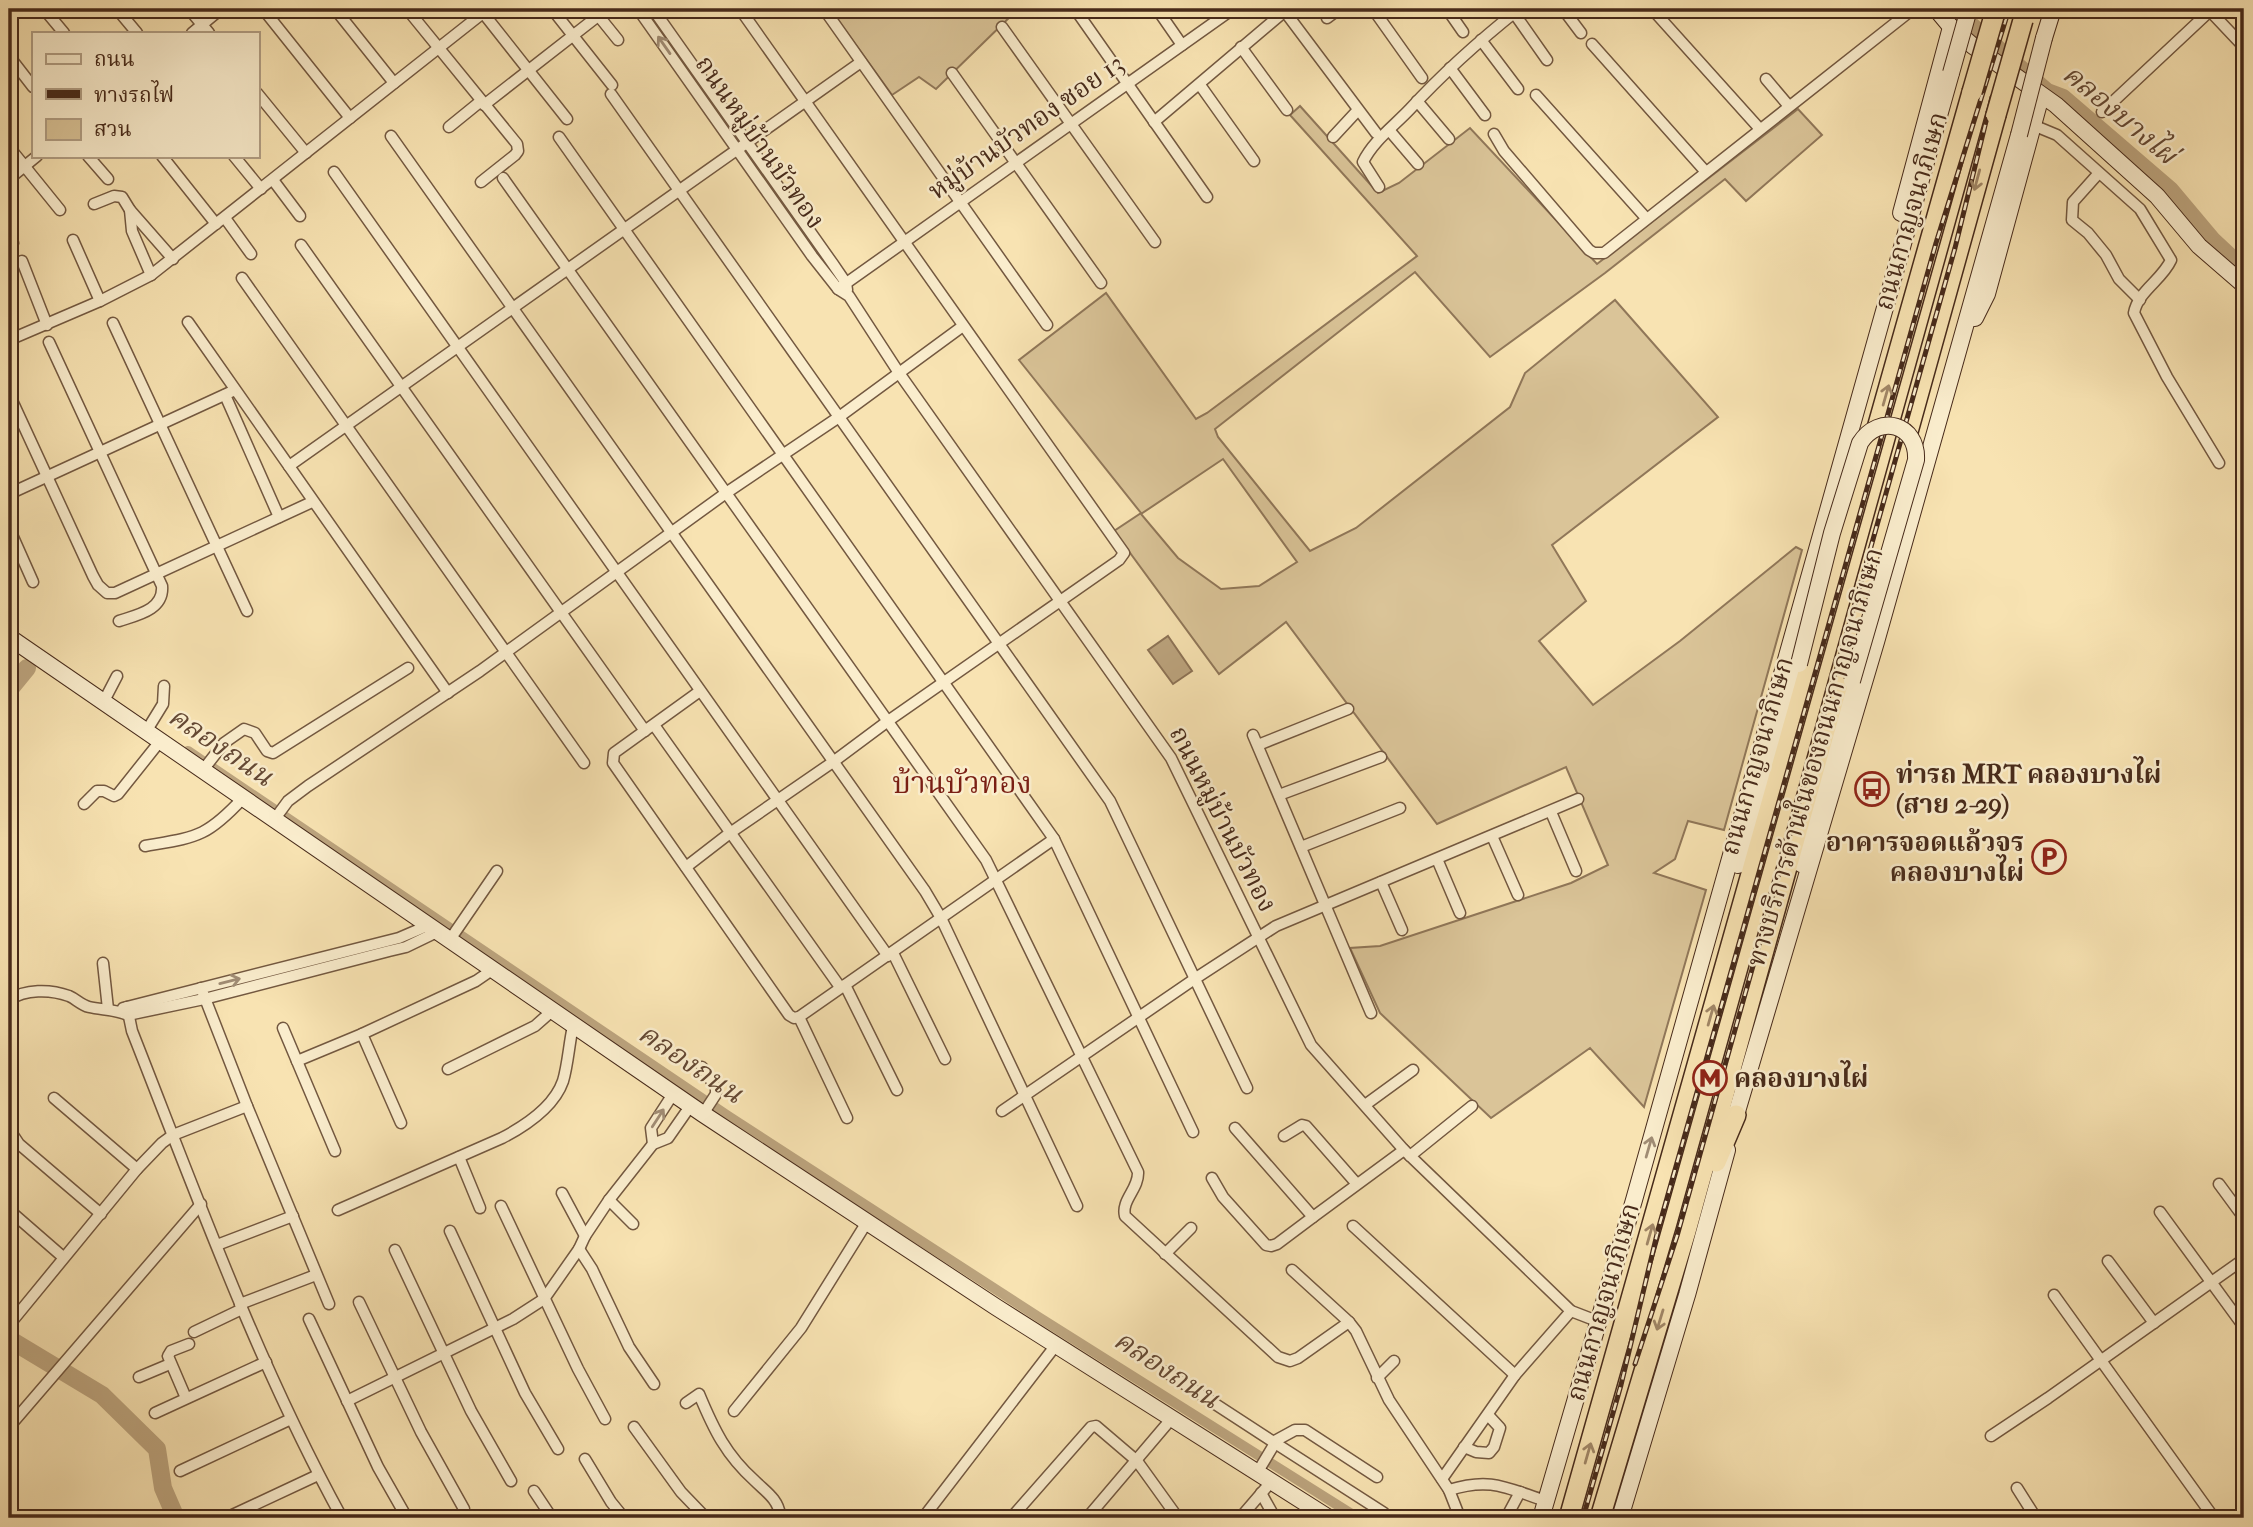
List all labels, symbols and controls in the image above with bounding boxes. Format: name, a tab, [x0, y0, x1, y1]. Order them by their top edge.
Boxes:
legend	[32, 32, 259, 158]
one-way arrow	[657, 36, 671, 55]
text: ถนน	[94, 47, 135, 71]
street label: หมู่บ้านบัวทอง ซอย 13	[922, 48, 1131, 208]
street label: ถนนหมู่บ้านบัวทอง	[687, 49, 831, 236]
water label: คลองบางไผ่	[2056, 55, 2189, 174]
text: ทางรถไฟ	[94, 80, 174, 107]
street label: ถนนกาญจนาภิเษก	[1868, 108, 1954, 314]
text: สวน	[94, 117, 132, 141]
one-way arrow	[1970, 169, 1983, 191]
one-way arrow	[1881, 384, 1894, 406]
street label: ทางบริการด้านในของถนนกาญจนาภิเษก	[1737, 543, 1890, 970]
street label: ถนนกาญจนาภิเษก	[1714, 653, 1800, 859]
water label: คลองถนน	[162, 699, 280, 793]
street label: ถนนหมู่บ้านบัวทอง	[1161, 721, 1283, 918]
place label: ท่ารถ MRT คลองบางไผ่ (สาย 2-29)	[1896, 756, 2161, 820]
district label: บ้านบัวทอง	[892, 766, 1032, 801]
bus stop icon: ท่ารถ MRT คลองบางไผ่ (สาย 2-29)	[1853, 770, 1891, 808]
place label: อาคารจอดแล้วจร คลองบางไผ่	[1826, 827, 2024, 888]
parking icon: อาคารจอดแล้วจร คลองบางไผ่	[2030, 838, 2068, 876]
one-way arrow	[218, 974, 241, 987]
one-way arrow	[1706, 1004, 1719, 1026]
water label: คลองถนน	[632, 1016, 750, 1110]
metro station icon: คลองบางไผ่	[1691, 1059, 1729, 1097]
place label: คลองบางไผ่	[1734, 1060, 1868, 1094]
one-way arrow	[650, 1109, 665, 1128]
one-way arrow	[1643, 1136, 1656, 1159]
street label: ถนนกาญจนาภิเษก	[1560, 1199, 1646, 1405]
one-way arrow	[1644, 1223, 1657, 1245]
one-way arrow	[1652, 1309, 1665, 1331]
water label: คลองถนน	[1108, 1323, 1226, 1415]
one-way arrow	[1582, 1442, 1595, 1464]

